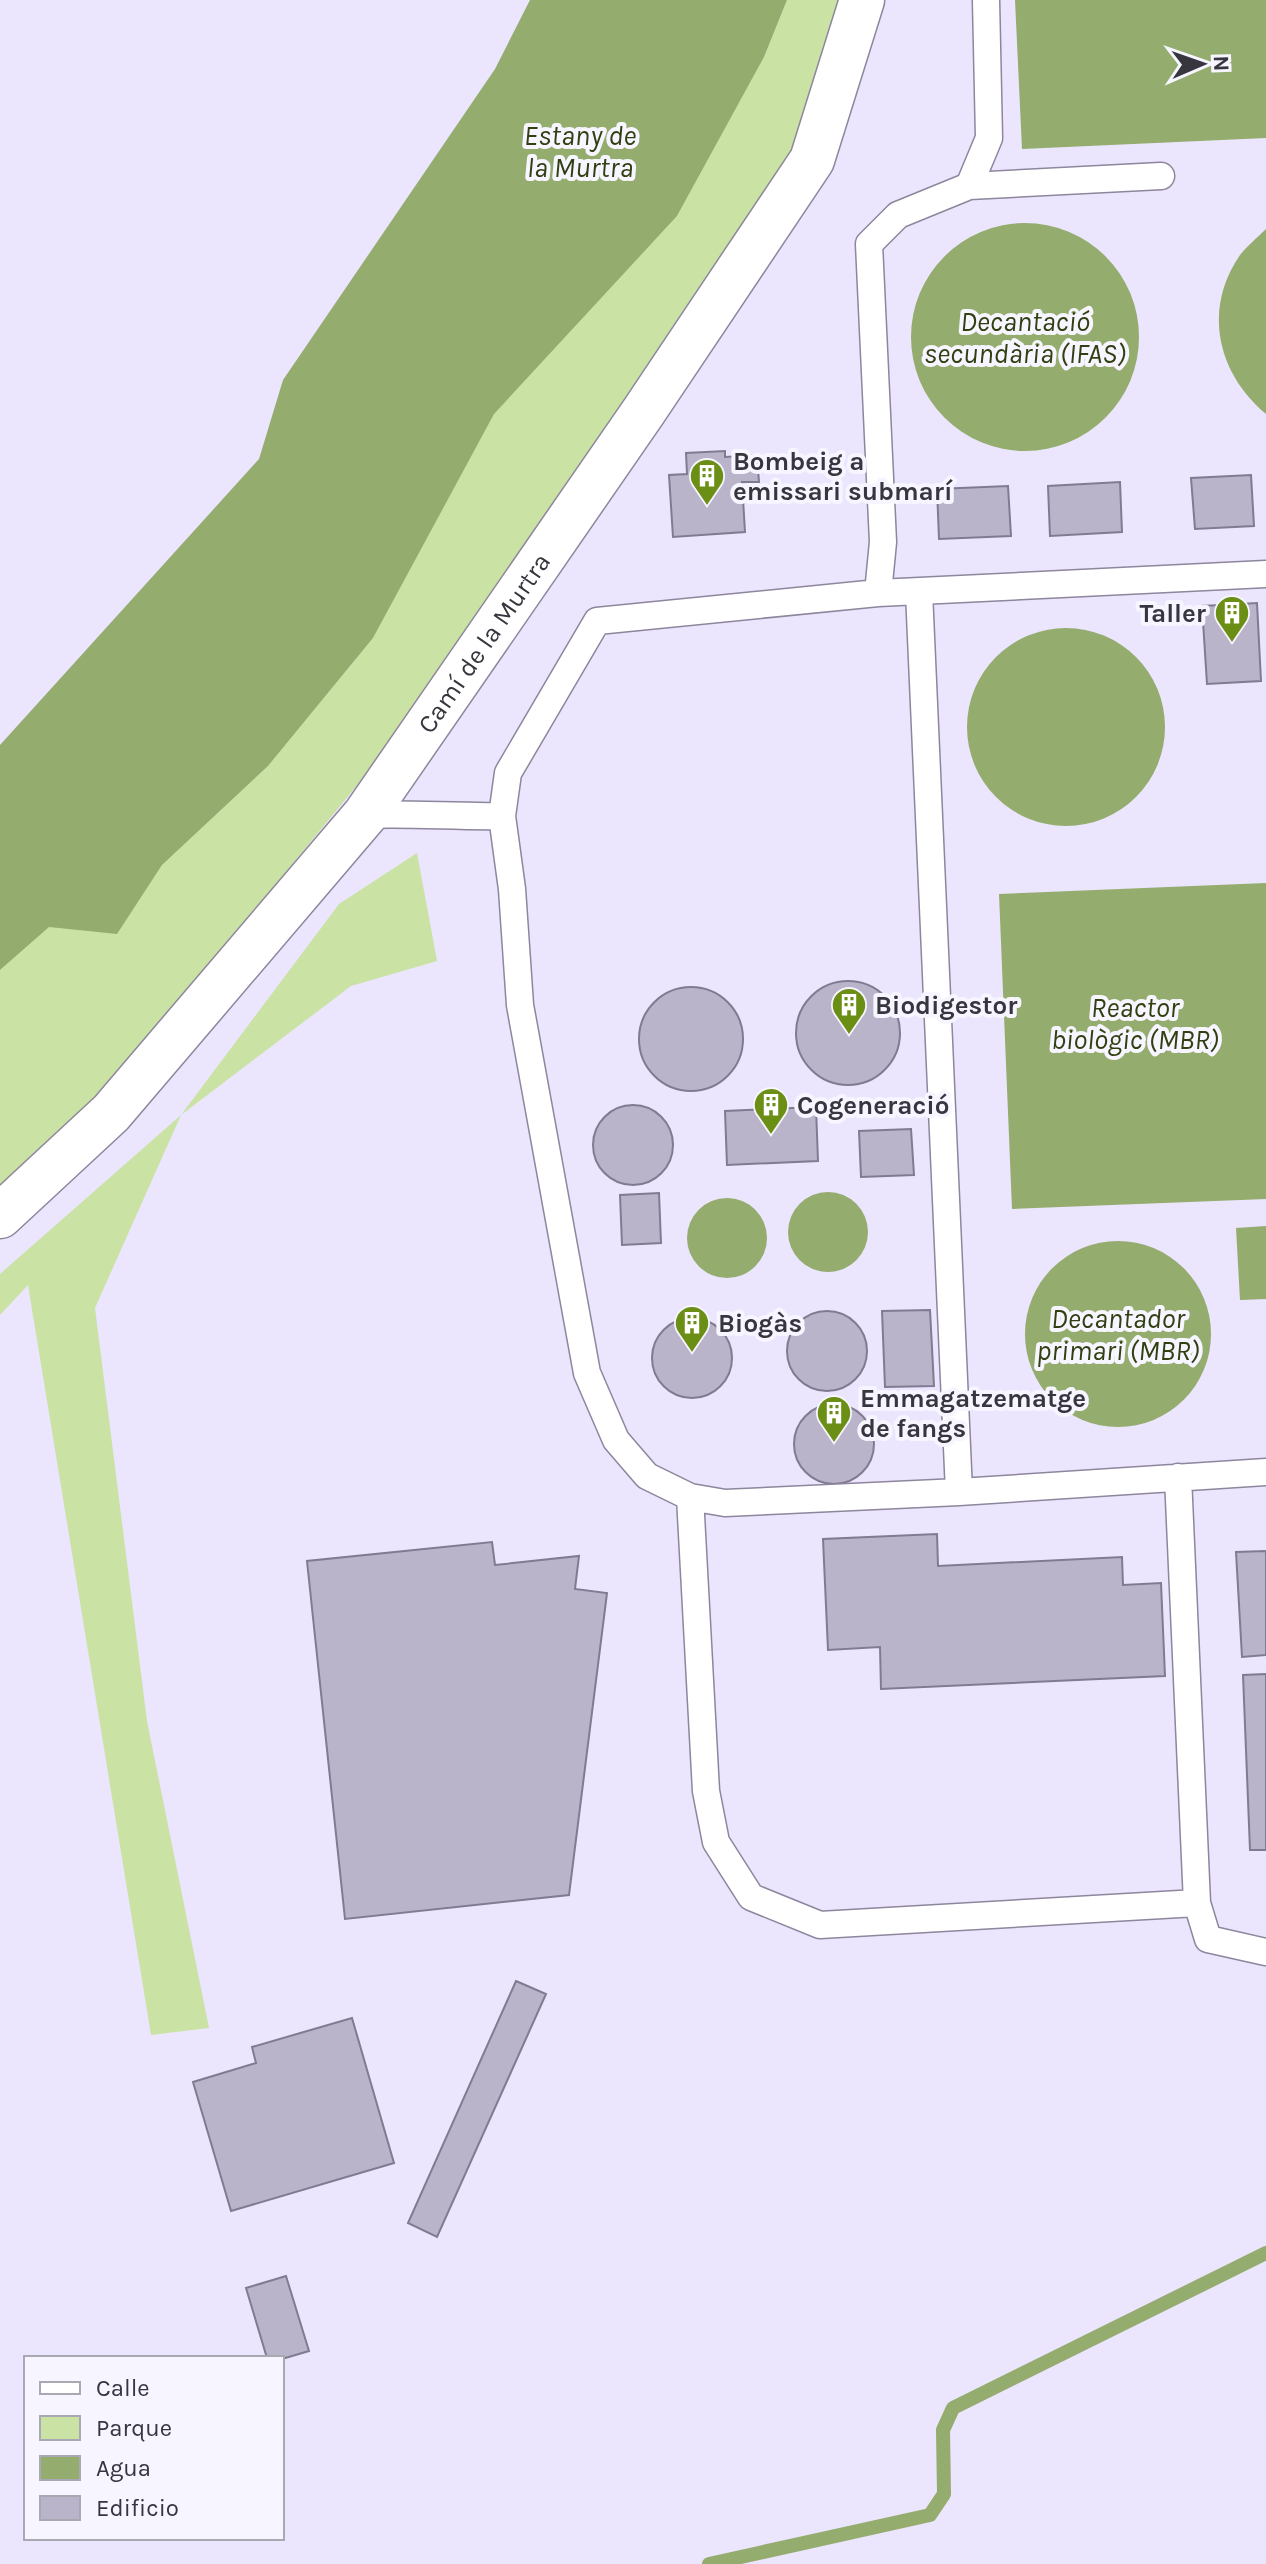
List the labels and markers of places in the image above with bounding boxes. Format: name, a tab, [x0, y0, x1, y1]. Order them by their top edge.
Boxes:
place label: Bombeig a emissari submarí	[733, 446, 953, 507]
building icon: Bombeig a emissari submarí	[688, 457, 726, 507]
building icon: Taller	[1213, 594, 1251, 644]
place label: Taller	[1140, 598, 1207, 629]
building icon: Biodigestor	[830, 986, 868, 1036]
place label: Biodigestor	[875, 990, 1018, 1021]
building icon: Cogeneració	[752, 1086, 790, 1136]
place label: Cogeneració	[797, 1090, 950, 1121]
building icon: Biogàs	[673, 1304, 711, 1354]
place label: Biogàs	[718, 1308, 802, 1339]
place label: Emmagatzematge de fangs	[860, 1383, 1086, 1444]
building icon: Emmagatzematge de fangs	[815, 1394, 853, 1444]

